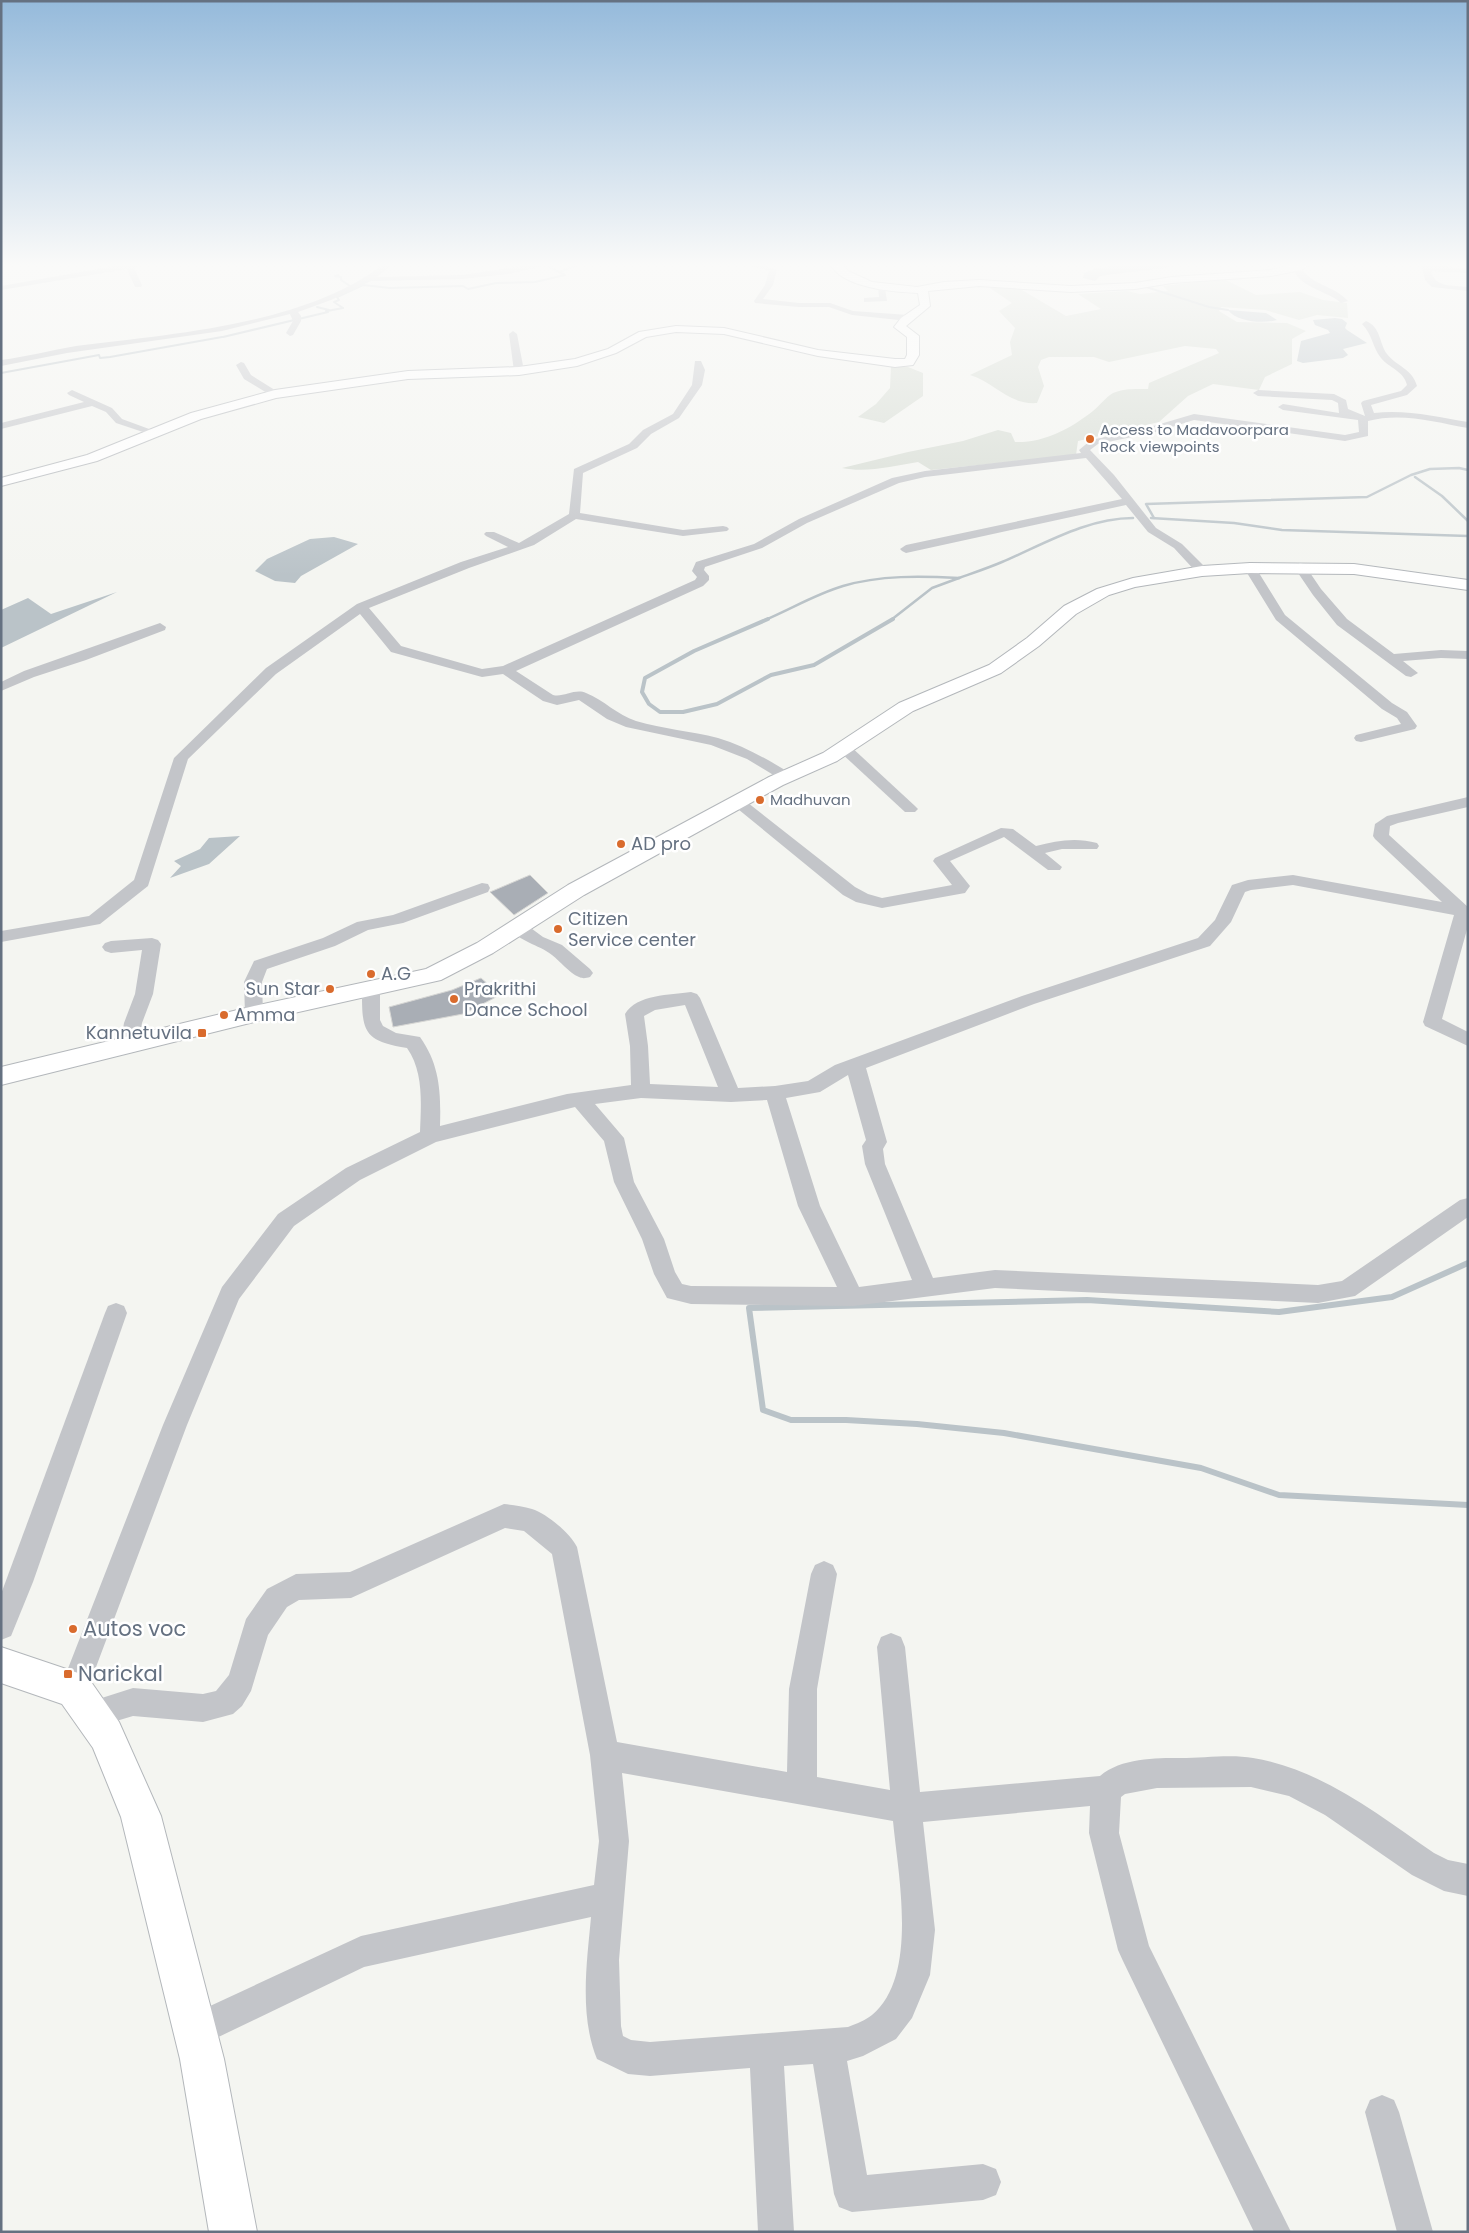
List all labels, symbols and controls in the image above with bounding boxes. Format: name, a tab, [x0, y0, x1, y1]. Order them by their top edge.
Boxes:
place label: Access to Madavoorpara Rock viewpoints	[1100, 419, 1289, 457]
marker: Access to Madavoorpara Rock viewpoints	[1084, 433, 1096, 445]
place label: Madhuvan	[770, 789, 851, 810]
marker: Madhuvan	[754, 794, 766, 806]
place label: AD pro	[631, 831, 691, 856]
marker: AD pro	[615, 838, 627, 850]
place label: Citizen Service center	[568, 906, 696, 952]
marker: Citizen Service center	[552, 923, 564, 935]
place label: A.G	[381, 961, 411, 986]
marker: A.G	[365, 968, 377, 980]
place label: Sun Star	[246, 976, 320, 1001]
place label: Prakrithi Dance School	[464, 976, 588, 1022]
marker: Sun Star	[324, 983, 336, 995]
marker: Prakrithi Dance School	[448, 993, 460, 1005]
place label: Amma	[234, 1002, 295, 1027]
marker: Amma	[218, 1009, 230, 1021]
place label: Kannetuvila	[86, 1020, 192, 1045]
marker: Kannetuvila	[196, 1027, 208, 1039]
place label: Autos voc	[83, 1614, 186, 1643]
marker: Autos voc	[67, 1623, 79, 1635]
place label: Narickal	[78, 1659, 163, 1688]
marker: Narickal	[62, 1668, 74, 1680]

